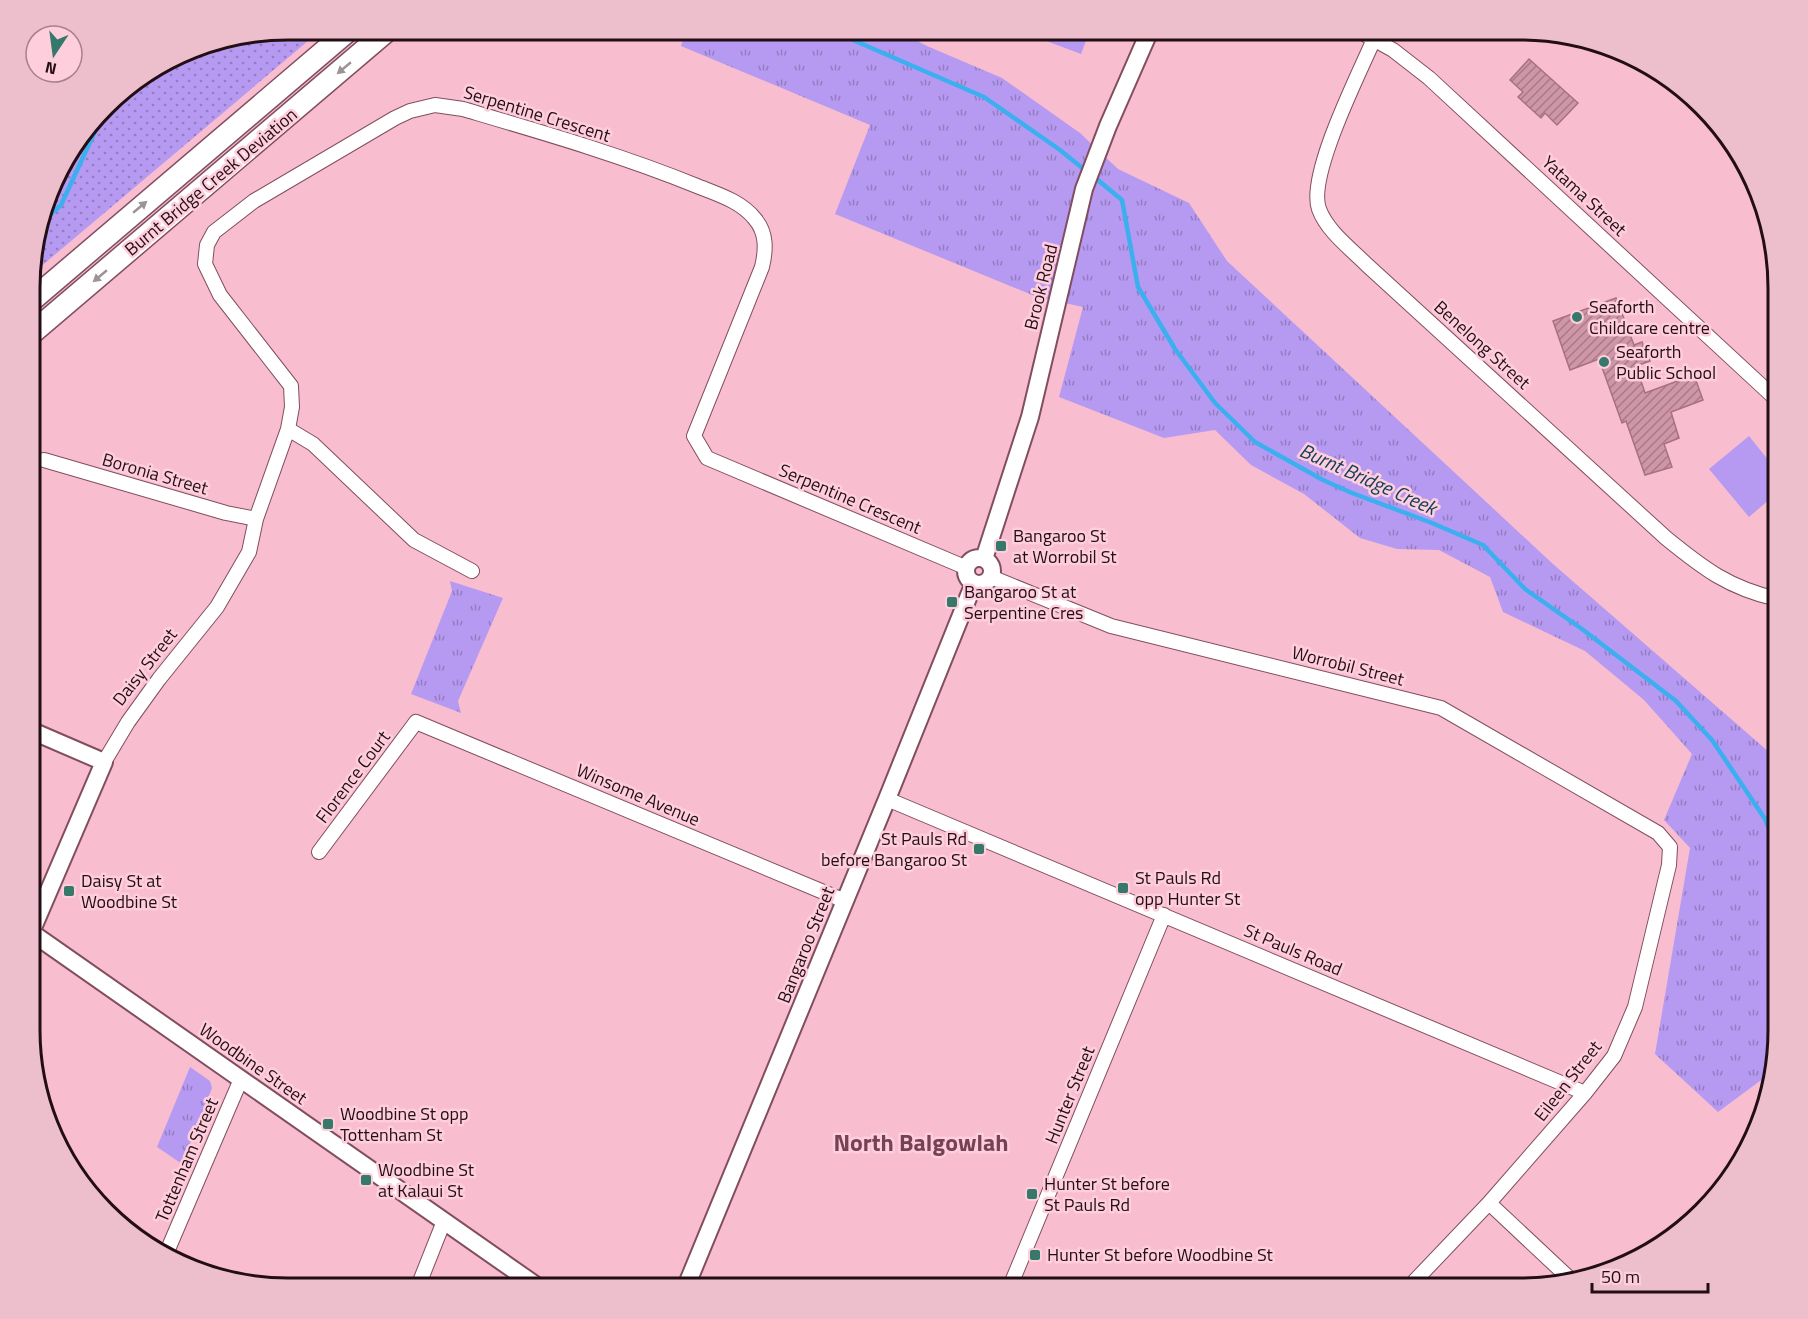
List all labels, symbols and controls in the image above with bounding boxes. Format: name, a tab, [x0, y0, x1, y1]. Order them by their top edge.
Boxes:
north arrow	[24, 24, 84, 84]
text: N	[43, 56, 59, 82]
one-way arrow	[337, 61, 352, 74]
street label: Serpentine Crescent	[460, 78, 615, 149]
street label: Burnt Bridge Creek Deviation	[119, 101, 303, 262]
street label: Yatama Street	[1536, 149, 1633, 243]
one-way arrow	[132, 201, 147, 214]
street label: Brook Road	[1017, 241, 1064, 333]
one-way arrow	[92, 270, 108, 283]
place label: Seaforth Childcare centre	[1589, 293, 1710, 341]
street label: Benelong Street	[1428, 294, 1537, 396]
marker: Seaforth Childcare centre	[1570, 310, 1584, 324]
place label: Seaforth Public School	[1616, 338, 1716, 386]
marker: Seaforth Public School	[1597, 355, 1611, 369]
water label: Burnt Bridge Creek	[1295, 434, 1444, 523]
street label: Boronia Street	[99, 446, 212, 502]
street label: Serpentine Crescent	[775, 456, 926, 541]
place label: Bangaroo St at Worrobil St	[1013, 522, 1117, 570]
marker: Bangaroo St at Worrobil St	[994, 539, 1008, 553]
place label: Bangaroo St at Serpentine Cres	[964, 578, 1083, 626]
marker: Bangaroo St at Serpentine Cres	[945, 595, 959, 609]
street label: Daisy Street	[106, 622, 184, 711]
street label: Worrobil Street	[1289, 639, 1408, 693]
street label: Florence Court	[309, 724, 397, 829]
street label: Winsome Avenue	[572, 756, 704, 833]
place label: St Pauls Rd before Bangaroo St	[821, 825, 968, 873]
marker: St Pauls Rd before Bangaroo St	[972, 842, 986, 856]
place label: St Pauls Rd opp Hunter St	[1135, 864, 1241, 912]
place label: Daisy St at Woodbine St	[81, 867, 178, 915]
marker: St Pauls Rd opp Hunter St	[1116, 881, 1130, 895]
street label: Bangaroo Street	[770, 882, 841, 1007]
marker: Daisy St at Woodbine St	[62, 884, 76, 898]
street label: St Pauls Road	[1240, 917, 1347, 982]
street label: Woodbine Street	[194, 1016, 313, 1111]
street label: Eileen Street	[1527, 1034, 1608, 1127]
street label: Hunter Street	[1038, 1041, 1102, 1148]
street label: Tottenham Street	[148, 1093, 225, 1226]
place label: Woodbine St opp Tottenham St	[340, 1100, 469, 1148]
marker: Woodbine St opp Tottenham St	[321, 1117, 335, 1131]
district label: North Balgowlah	[834, 1124, 1008, 1160]
place label: Woodbine St at Kalaui St	[378, 1156, 475, 1204]
place label: Hunter St before St Pauls Rd	[1044, 1170, 1170, 1218]
marker: Woodbine St at Kalaui St	[359, 1173, 373, 1187]
marker: Hunter St before St Pauls Rd	[1025, 1187, 1039, 1201]
place label: Hunter St before Woodbine St	[1047, 1241, 1274, 1268]
marker: Hunter St before Woodbine St	[1028, 1248, 1042, 1262]
scale bar	[1592, 1256, 1708, 1294]
text: 50 m	[1601, 1263, 1640, 1290]

